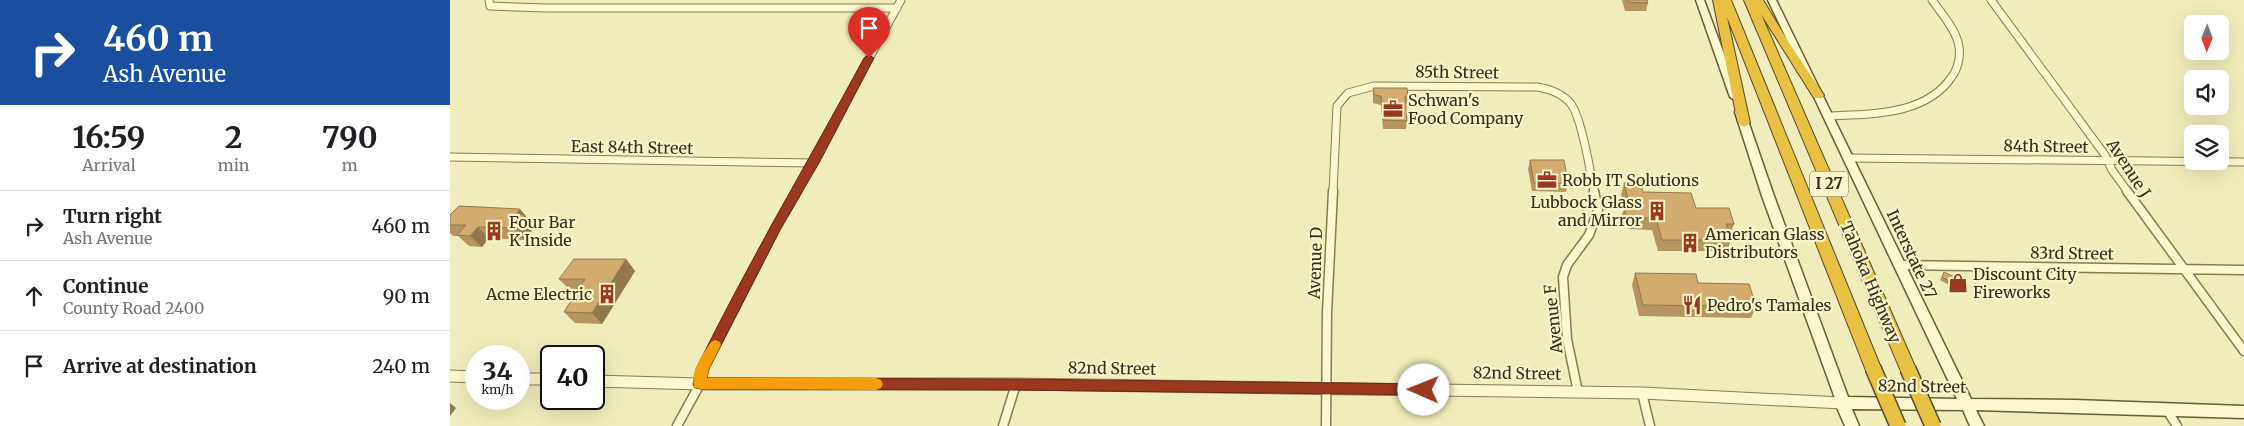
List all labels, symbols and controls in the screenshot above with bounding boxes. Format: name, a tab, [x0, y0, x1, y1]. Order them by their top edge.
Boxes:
pin	[848, 7, 890, 58]
icon: arrive	[855, 14, 883, 42]
north arrow	[2184, 15, 2229, 60]
map controls	[2184, 15, 2229, 170]
text: 460 m	[103, 17, 213, 61]
icon: right	[20, 20, 85, 85]
text: Ash Avenue	[103, 60, 226, 88]
street label: 85th Street	[1415, 61, 1500, 83]
button: sound	[2184, 70, 2229, 115]
place label: Schwan's Food Company	[1408, 90, 1524, 128]
office icon: Schwan's Food Company	[1382, 98, 1404, 120]
text: 16:59	[72, 118, 145, 156]
text: 2	[225, 118, 242, 156]
text: 790	[322, 118, 378, 156]
button: layers	[2184, 125, 2229, 170]
street label: Avenue J	[2102, 134, 2155, 201]
street label: 84th Street	[2003, 135, 2090, 157]
street label: East 84th Street	[571, 136, 694, 158]
text: Arrival	[82, 155, 136, 175]
text: min	[218, 155, 249, 175]
text: m	[342, 155, 358, 175]
office icon: Robb IT Solutions	[1536, 169, 1558, 191]
place label: Robb IT Solutions	[1562, 170, 1699, 190]
road number: I 27	[1810, 172, 1848, 196]
place label: Lubbock Glass and Mirror	[1531, 192, 1642, 230]
building icon: Lubbock Glass and Mirror	[1646, 200, 1668, 222]
text: Turn right	[63, 204, 162, 228]
street label: Interstate 27	[1883, 206, 1941, 302]
icon: right	[20, 212, 48, 240]
place label: Four Bar K Inside	[509, 212, 575, 250]
text: 460 m	[371, 214, 430, 238]
street label: Tahoka Highway	[1836, 218, 1906, 346]
building icon: Four Bar K Inside	[483, 220, 505, 242]
place label: American Glass Distributors	[1704, 224, 1825, 262]
street label: Avenue D	[1304, 227, 1326, 300]
text: Ash Avenue	[63, 228, 152, 248]
building icon: American Glass Distributors	[1679, 232, 1701, 254]
street label: 83rd Street	[2030, 242, 2115, 264]
place label: Discount City Fireworks	[1973, 264, 2077, 302]
shop icon: Discount City Fireworks	[1947, 272, 1969, 294]
text: Continue	[63, 274, 149, 298]
icon: ahead	[20, 282, 48, 310]
building icon: Acme Electric	[596, 283, 618, 305]
street label: Avenue F	[1539, 283, 1567, 356]
text: 90 m	[383, 284, 430, 308]
place label: Acme Electric	[485, 284, 592, 304]
restaurant icon: Pedro's Tamales	[1681, 294, 1703, 316]
place label: Pedro's Tamales	[1707, 295, 1832, 315]
text: County Road 2400	[63, 298, 204, 318]
speed limit sign: 40	[540, 345, 605, 410]
icon: arrive	[20, 352, 48, 380]
text: Arrive at destination	[63, 354, 257, 378]
text: 240 m	[372, 354, 430, 378]
text: 34	[483, 355, 512, 387]
street label: 82nd Street	[1068, 357, 1157, 379]
street label: 82nd Street	[1473, 362, 1562, 384]
position arrow	[1397, 363, 1449, 415]
street label: 82nd Street	[1878, 375, 1967, 397]
text: km/h	[482, 382, 513, 397]

